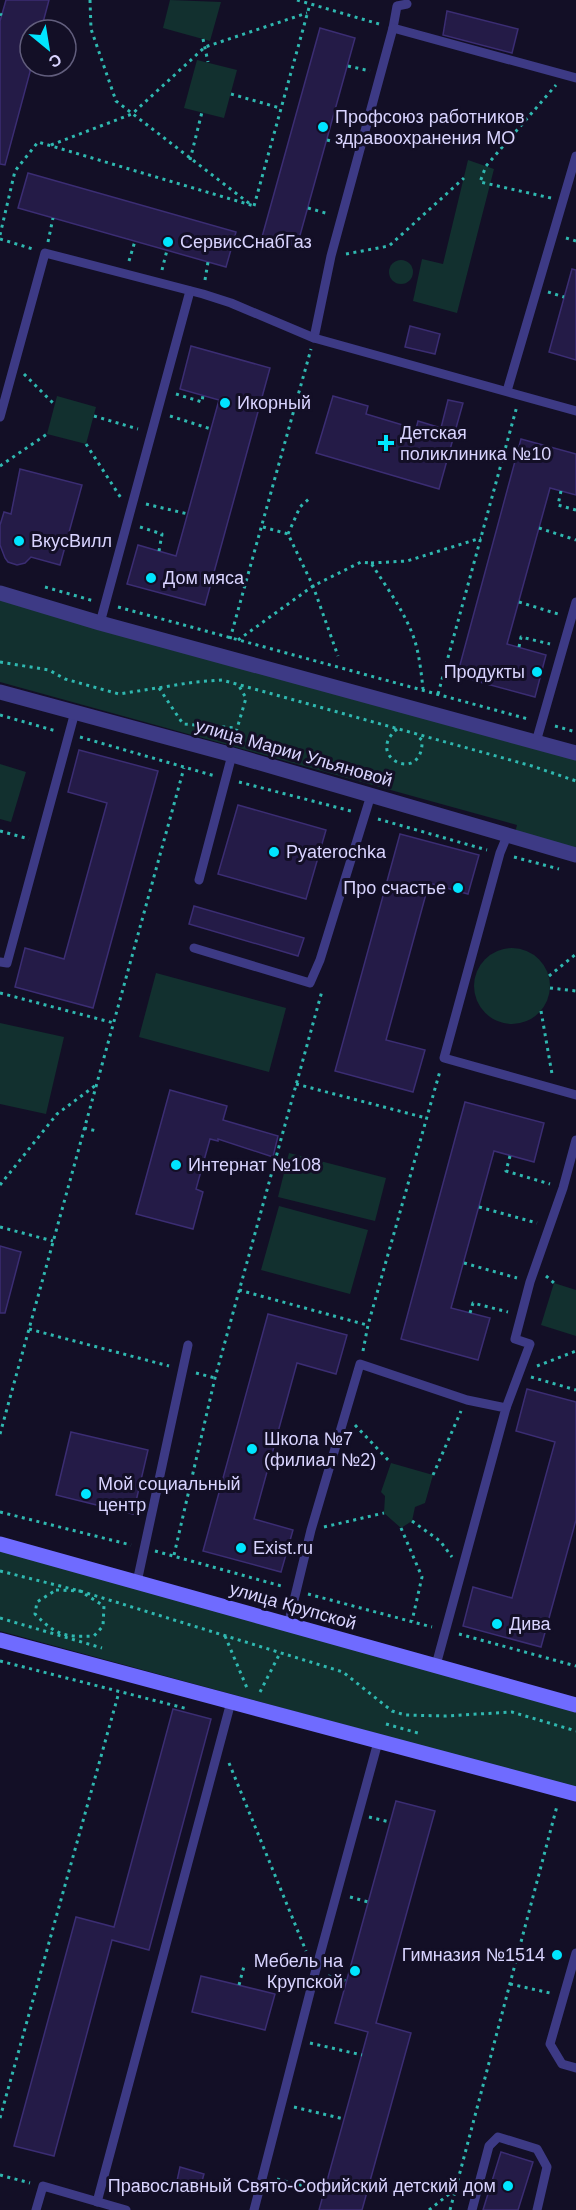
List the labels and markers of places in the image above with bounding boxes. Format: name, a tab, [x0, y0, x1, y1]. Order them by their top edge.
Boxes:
place label: Профсоюз работников здравоохранения МО	[335, 107, 525, 148]
marker: Профсоюз работников здравоохранения МО	[316, 120, 330, 134]
place label: СервисСнабГаз	[180, 232, 312, 252]
marker: СервисСнабГаз	[161, 235, 175, 249]
place label: Икорный	[237, 393, 311, 413]
marker: Икорный	[218, 396, 232, 410]
place label: Детская поликлиника №10	[400, 423, 551, 464]
marker: Детская поликлиника №10	[377, 434, 395, 452]
place label: ВкусВилл	[31, 531, 112, 551]
marker: ВкусВилл	[12, 534, 26, 548]
place label: Дом мяса	[163, 568, 245, 588]
marker: Дом мяса	[144, 571, 158, 585]
place label: Продукты	[444, 662, 525, 682]
marker: Продукты	[530, 665, 544, 679]
place label: Pyaterochka	[286, 842, 387, 862]
marker: Pyaterochka	[267, 845, 281, 859]
place label: Про счастье	[343, 878, 446, 898]
marker: Про счастье	[451, 881, 465, 895]
place label: Интернат №108	[188, 1155, 321, 1175]
marker: Интернат №108	[169, 1158, 183, 1172]
place label: Школа №7 (филиал №2)	[264, 1429, 376, 1470]
marker: Школа №7 (филиал №2)	[245, 1442, 259, 1456]
place label: Мой социальный центр	[98, 1474, 241, 1515]
marker: Мой социальный центр	[79, 1487, 93, 1501]
place label: Exist.ru	[253, 1538, 313, 1558]
marker: Exist.ru	[234, 1541, 248, 1555]
place label: Дива	[509, 1614, 552, 1634]
marker: Дива	[490, 1617, 504, 1631]
place label: Гимназия №1514	[402, 1945, 545, 1965]
marker: Гимназия №1514	[550, 1948, 564, 1962]
place label: Мебель на Крупской	[254, 1951, 344, 1992]
marker: Мебель на Крупской	[348, 1964, 362, 1978]
place label: Православный Свято-Софийский детский дом	[108, 2176, 496, 2196]
marker: Православный Свято-Софийский детский дом	[501, 2179, 515, 2193]

